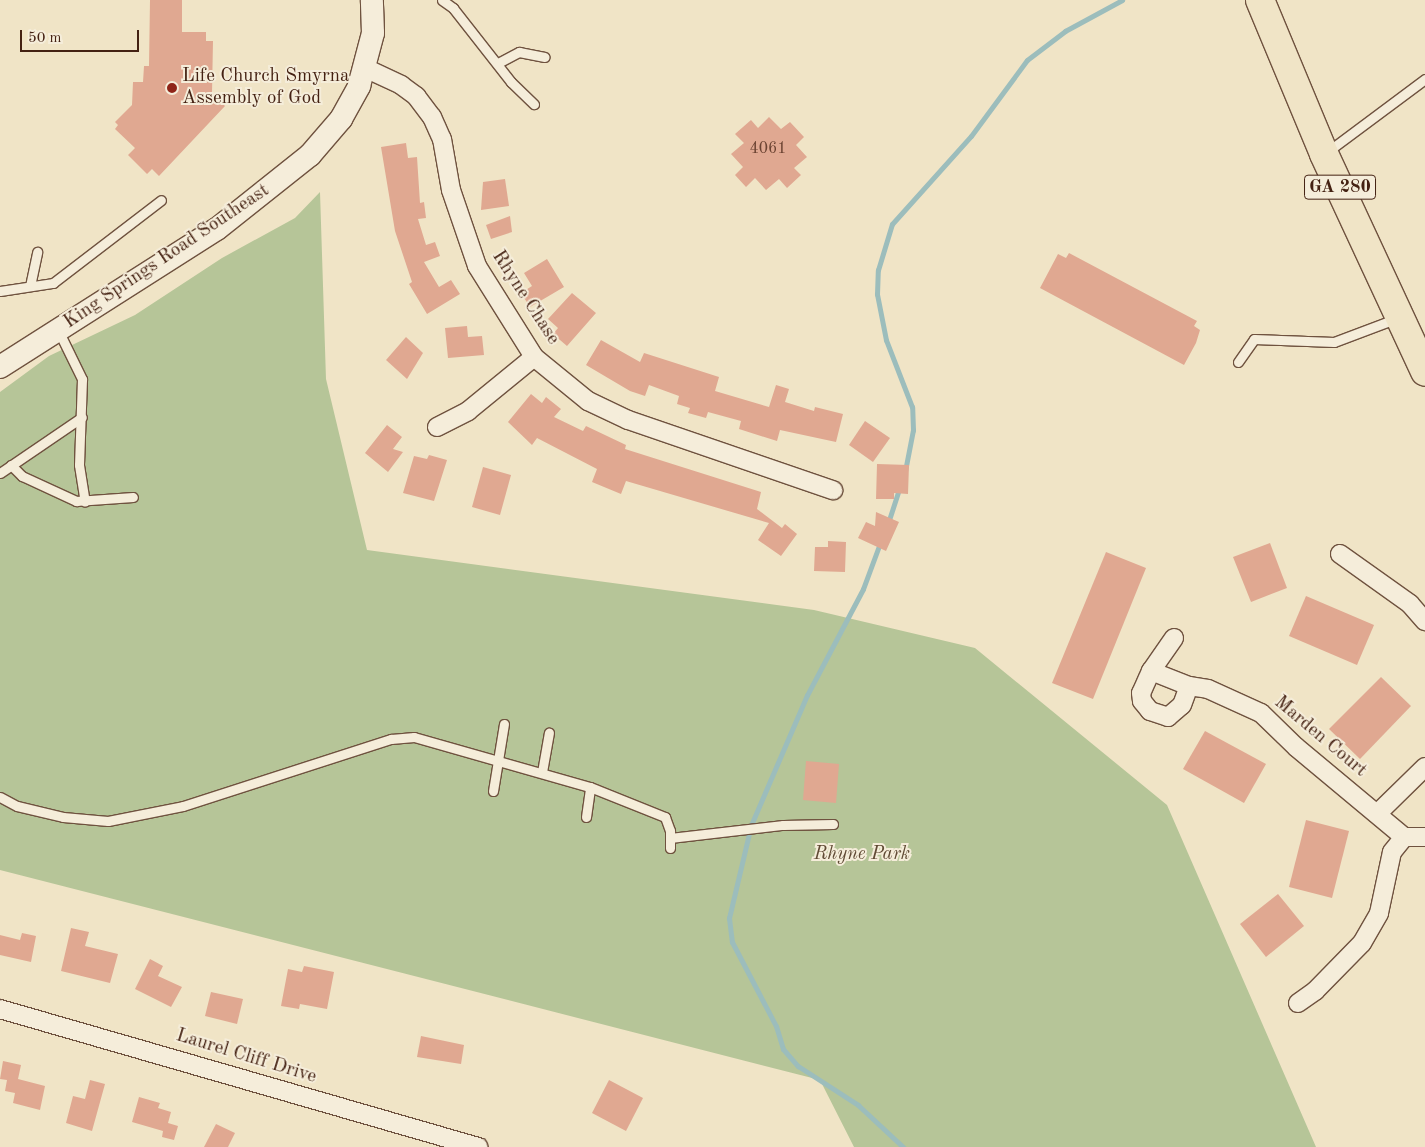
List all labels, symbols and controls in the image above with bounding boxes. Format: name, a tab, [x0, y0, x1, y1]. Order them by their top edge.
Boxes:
scale bar	[22, 20, 141, 52]
text: 50 m	[28, 31, 62, 46]
place label: Life Church Smyrna Assembly of God	[182, 66, 350, 110]
marker: Life Church Smyrna Assembly of God	[166, 82, 178, 94]
house number: 4061	[749, 139, 787, 159]
road number: GA 280	[1304, 172, 1376, 202]
street label: King Springs Road Southeast	[60, 180, 274, 334]
street label: Rhyne Chase	[486, 247, 564, 349]
street label: Marden Court	[1269, 692, 1371, 782]
park label: Rhyne Park	[814, 844, 910, 866]
street label: Laurel Cliff Drive	[173, 1025, 319, 1089]

